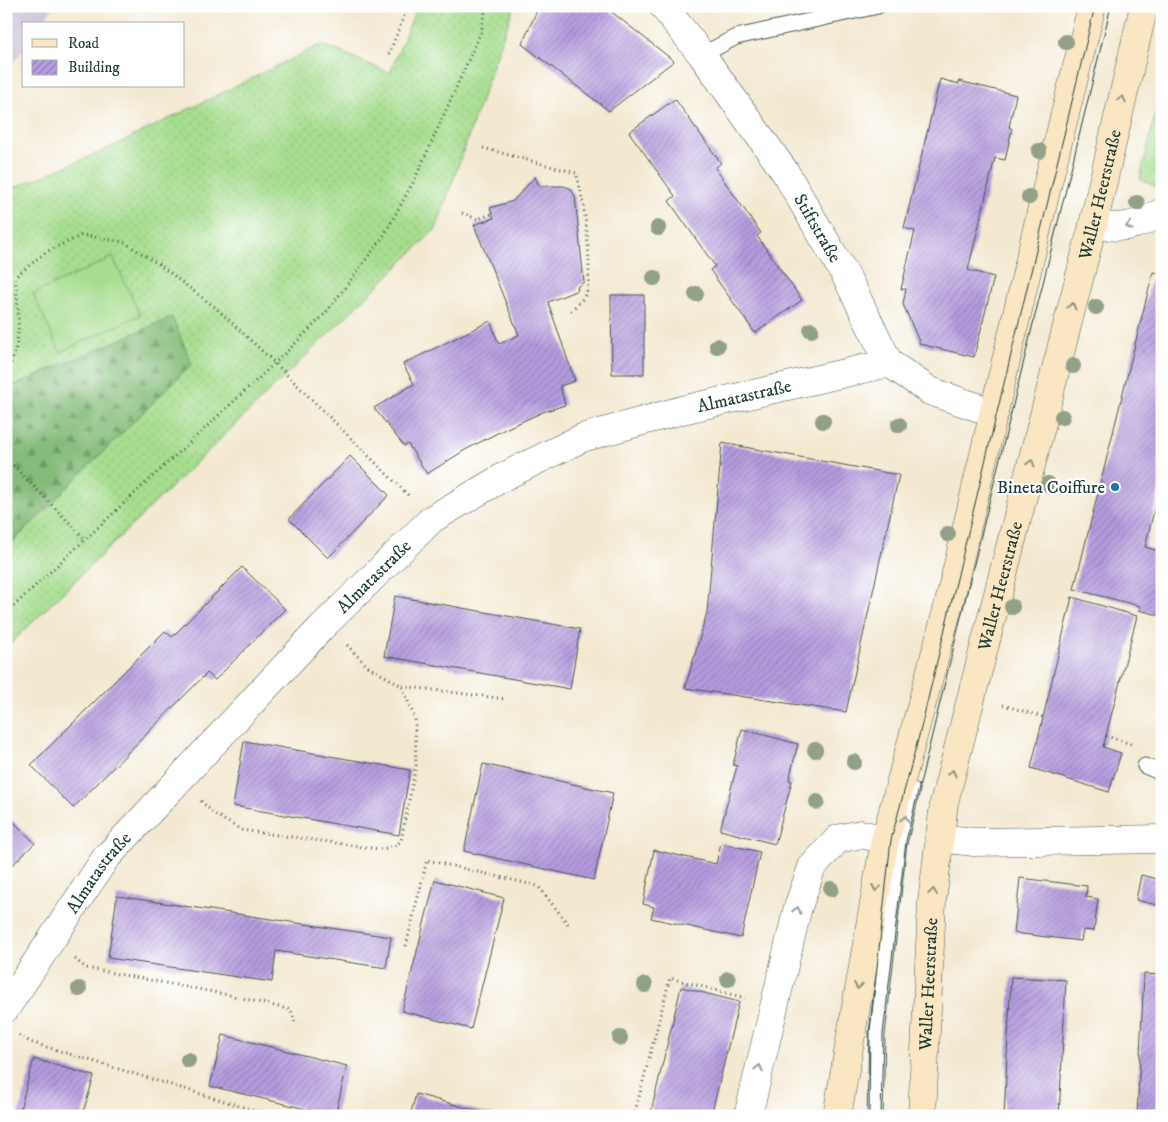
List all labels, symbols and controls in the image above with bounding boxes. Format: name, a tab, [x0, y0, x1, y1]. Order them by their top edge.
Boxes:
legend	[22, 22, 185, 88]
text: Road	[68, 34, 100, 53]
text: Building	[68, 58, 120, 77]
one-way arrow	[1116, 94, 1127, 103]
street label: Waller Heerstraße	[1074, 128, 1127, 263]
street label: Stiftstraße	[788, 190, 846, 267]
one-way arrow	[1124, 220, 1133, 231]
one-way arrow	[1066, 301, 1077, 310]
street label: Almatastraße	[695, 375, 794, 418]
one-way arrow	[1025, 458, 1036, 467]
place label: Bineta Coiffure	[997, 477, 1105, 499]
marker: Bineta Coiffure	[1109, 481, 1121, 493]
street label: Waller Heerstraße	[973, 519, 1028, 654]
street label: Almatastraße	[332, 536, 416, 618]
one-way arrow	[946, 768, 957, 777]
one-way arrow	[899, 815, 910, 824]
street label: Almatastraße	[62, 828, 136, 918]
one-way arrow	[871, 884, 881, 892]
one-way arrow	[927, 888, 938, 896]
one-way arrow	[792, 907, 802, 915]
street label: Waller Heerstraße	[915, 917, 943, 1052]
one-way arrow	[854, 982, 864, 991]
one-way arrow	[753, 1064, 764, 1073]

